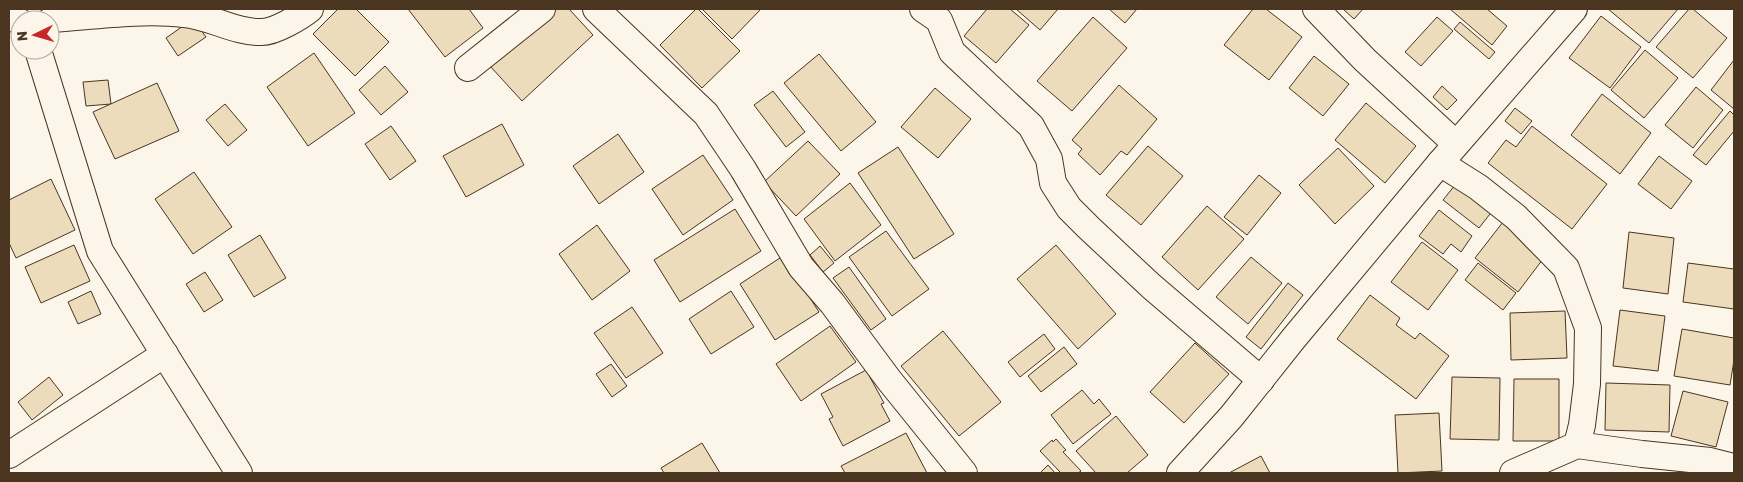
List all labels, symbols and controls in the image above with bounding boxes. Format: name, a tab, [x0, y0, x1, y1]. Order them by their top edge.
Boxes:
north arrow	[10, 10, 60, 60]
text: N	[14, 30, 31, 42]

